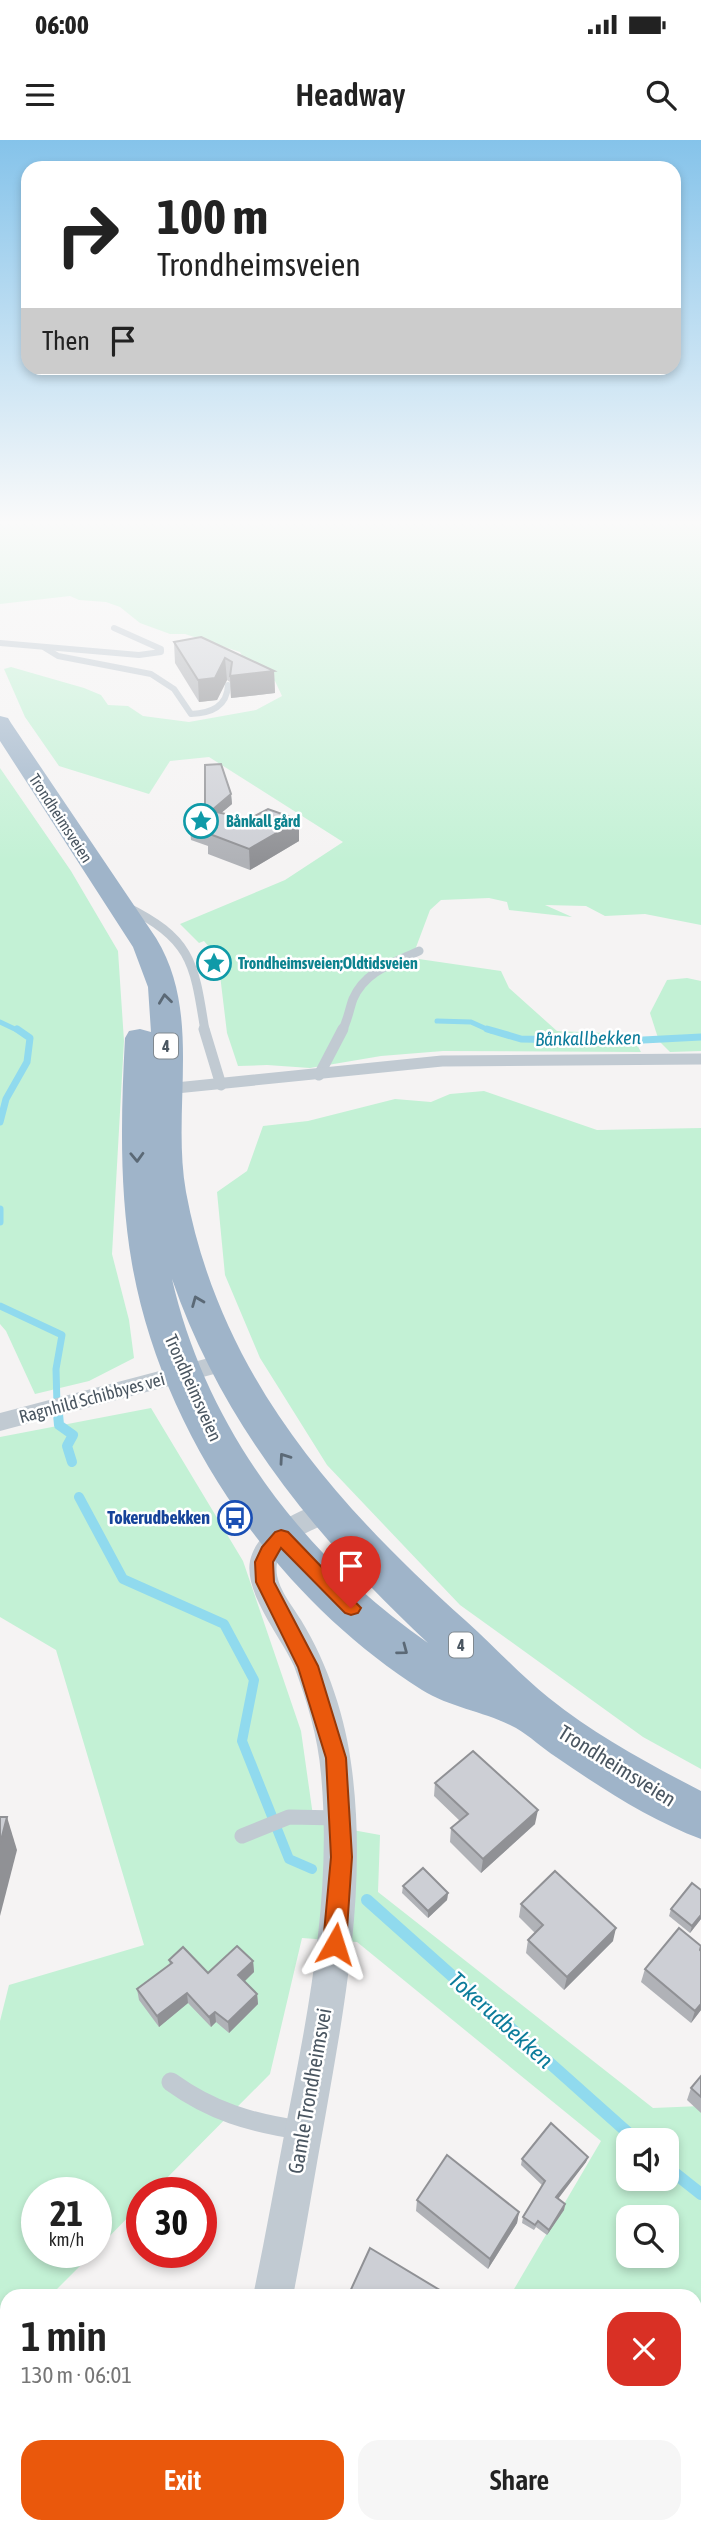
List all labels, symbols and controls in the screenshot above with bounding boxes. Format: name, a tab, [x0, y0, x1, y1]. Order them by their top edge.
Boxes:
text: 06:00	[35, 10, 89, 40]
icon: menu	[21, 76, 59, 114]
text: Headway	[295, 76, 406, 113]
icon: search	[642, 76, 680, 114]
text: 100 m	[157, 188, 268, 244]
icon: right	[42, 189, 133, 280]
text: Trondheimsveien	[157, 246, 361, 283]
icon: arrive	[104, 322, 142, 360]
text: Then	[42, 326, 90, 356]
street label: Trondheimsveien	[26, 770, 96, 866]
place icon: Bånkall gård	[182, 802, 220, 840]
place label: Bånkall gård	[226, 812, 301, 830]
place icon: Trondheimsveien;Oldtidsveien	[195, 944, 233, 982]
place label: Trondheimsveien;Oldtidsveien	[238, 954, 418, 972]
one-way arrow	[157, 993, 172, 1005]
water label: Bånkallbekken	[535, 1026, 641, 1050]
road number: 4	[154, 1033, 178, 1058]
one-way arrow	[129, 1152, 144, 1163]
one-way arrow	[191, 1295, 205, 1307]
street label: Trondheimsveien	[161, 1331, 226, 1444]
street label: Ragnhild Schibbyes vei	[17, 1368, 167, 1427]
one-way arrow	[280, 1453, 292, 1466]
bus stop icon: Tokerudbekken	[216, 1499, 254, 1537]
place label: Tokerudbekken	[107, 1507, 210, 1528]
pin	[321, 1536, 381, 1608]
icon: arrive	[332, 1547, 370, 1585]
road number: 4	[449, 1632, 473, 1658]
one-way arrow	[395, 1641, 408, 1654]
street label: Trondheimsveien	[554, 1720, 681, 1811]
position arrow	[298, 1907, 372, 1981]
water label: Tokerudbekken	[444, 1966, 558, 2074]
street label: Gamle Trondheimsvei	[283, 2006, 335, 2176]
map controls	[616, 2128, 679, 2268]
button: sound	[616, 2128, 679, 2191]
speed limit sign: 30	[126, 2177, 217, 2268]
text: 21	[50, 2193, 83, 2233]
button: search	[616, 2205, 679, 2268]
text: km/h	[49, 2229, 84, 2250]
text: 1 min	[21, 2312, 107, 2360]
button: close	[607, 2312, 681, 2386]
text: 130 m · 06:01	[21, 2362, 132, 2388]
button: Exit	[21, 2440, 344, 2520]
button: Share	[358, 2440, 681, 2520]

